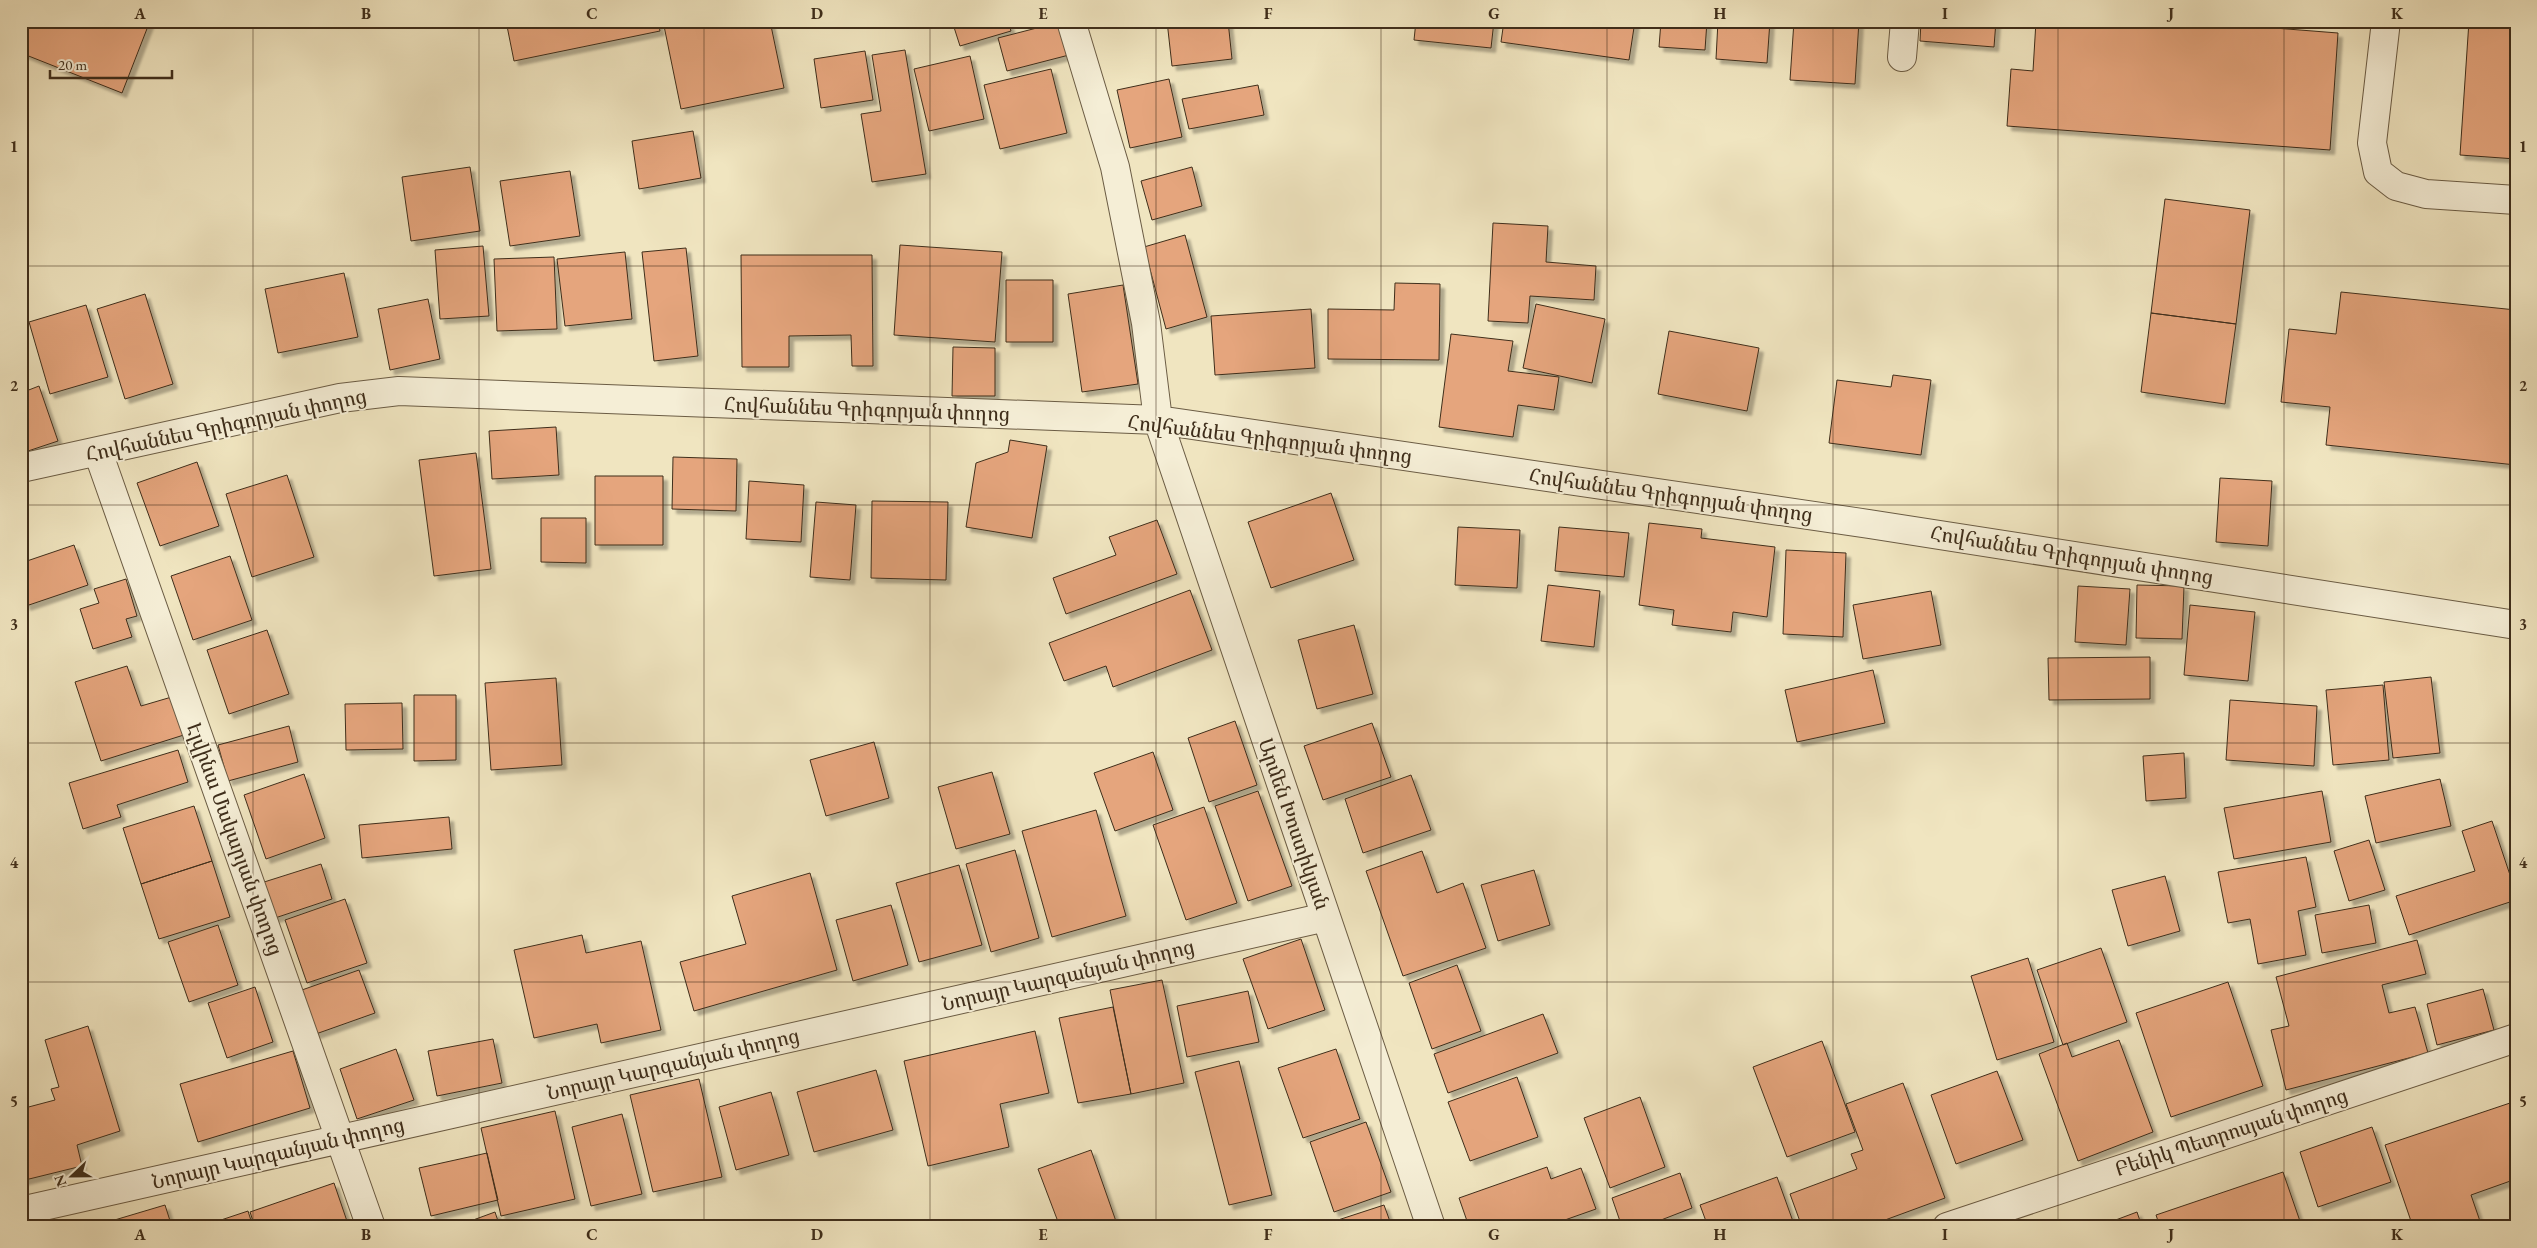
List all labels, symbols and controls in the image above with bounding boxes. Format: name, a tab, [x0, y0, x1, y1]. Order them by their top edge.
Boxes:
text: A	[133, 3, 146, 24]
text: B	[361, 3, 371, 24]
text: C	[586, 3, 598, 24]
text: D	[811, 3, 823, 24]
text: E	[1038, 3, 1048, 24]
text: F	[1264, 3, 1273, 24]
text: G	[1488, 3, 1500, 24]
text: H	[1714, 3, 1727, 24]
text: I	[1942, 3, 1948, 24]
text: J	[2166, 3, 2174, 24]
text: K	[2391, 3, 2404, 24]
scale bar	[50, 48, 172, 80]
text: 20 m	[58, 55, 87, 74]
text: 1	[10, 136, 18, 157]
text: 1	[2519, 136, 2527, 157]
text: 2	[10, 375, 19, 396]
text: 2	[2519, 375, 2528, 396]
street label: Հովհաննես Գրիգորյան փողոց	[83, 383, 369, 467]
street label: Հովհաննես Գրիգորյան փողոց	[724, 391, 1010, 427]
street label: Հովհաննես Գրիգորյան փողոց	[1126, 409, 1414, 469]
street label: Հովհաննես Գրիգորյան փողոց	[1527, 462, 1815, 528]
street label: Հովհաննես Գրիգորյան փողոց	[1929, 520, 2215, 590]
text: 3	[10, 614, 18, 635]
text: 3	[2519, 614, 2527, 635]
street label: Էլվինա Մակարյան փողոց	[181, 719, 289, 959]
street label: Արմեն Խոստիկյան	[1252, 735, 1336, 913]
text: 4	[10, 852, 19, 873]
text: 4	[2519, 852, 2528, 873]
street label: Նորայր Կարգանյան փողոց	[939, 933, 1197, 1017]
street label: Նորայր Կարգանյան փողոց	[544, 1022, 802, 1106]
street label: Բենիկ Պետրոսյան փողոց	[2111, 1082, 2351, 1182]
text: 5	[10, 1091, 18, 1112]
text: 5	[2519, 1091, 2527, 1112]
street label: Նորայր Կարգանյան փողոց	[149, 1111, 407, 1195]
north arrow	[48, 1150, 98, 1200]
text: N	[49, 1172, 70, 1189]
text: A	[133, 1224, 146, 1245]
text: B	[361, 1224, 371, 1245]
text: C	[586, 1224, 598, 1245]
text: D	[811, 1224, 823, 1245]
text: E	[1038, 1224, 1048, 1245]
text: F	[1264, 1224, 1273, 1245]
text: G	[1488, 1224, 1500, 1245]
text: H	[1714, 1224, 1727, 1245]
text: I	[1942, 1224, 1948, 1245]
text: J	[2166, 1224, 2174, 1245]
text: K	[2391, 1224, 2404, 1245]

